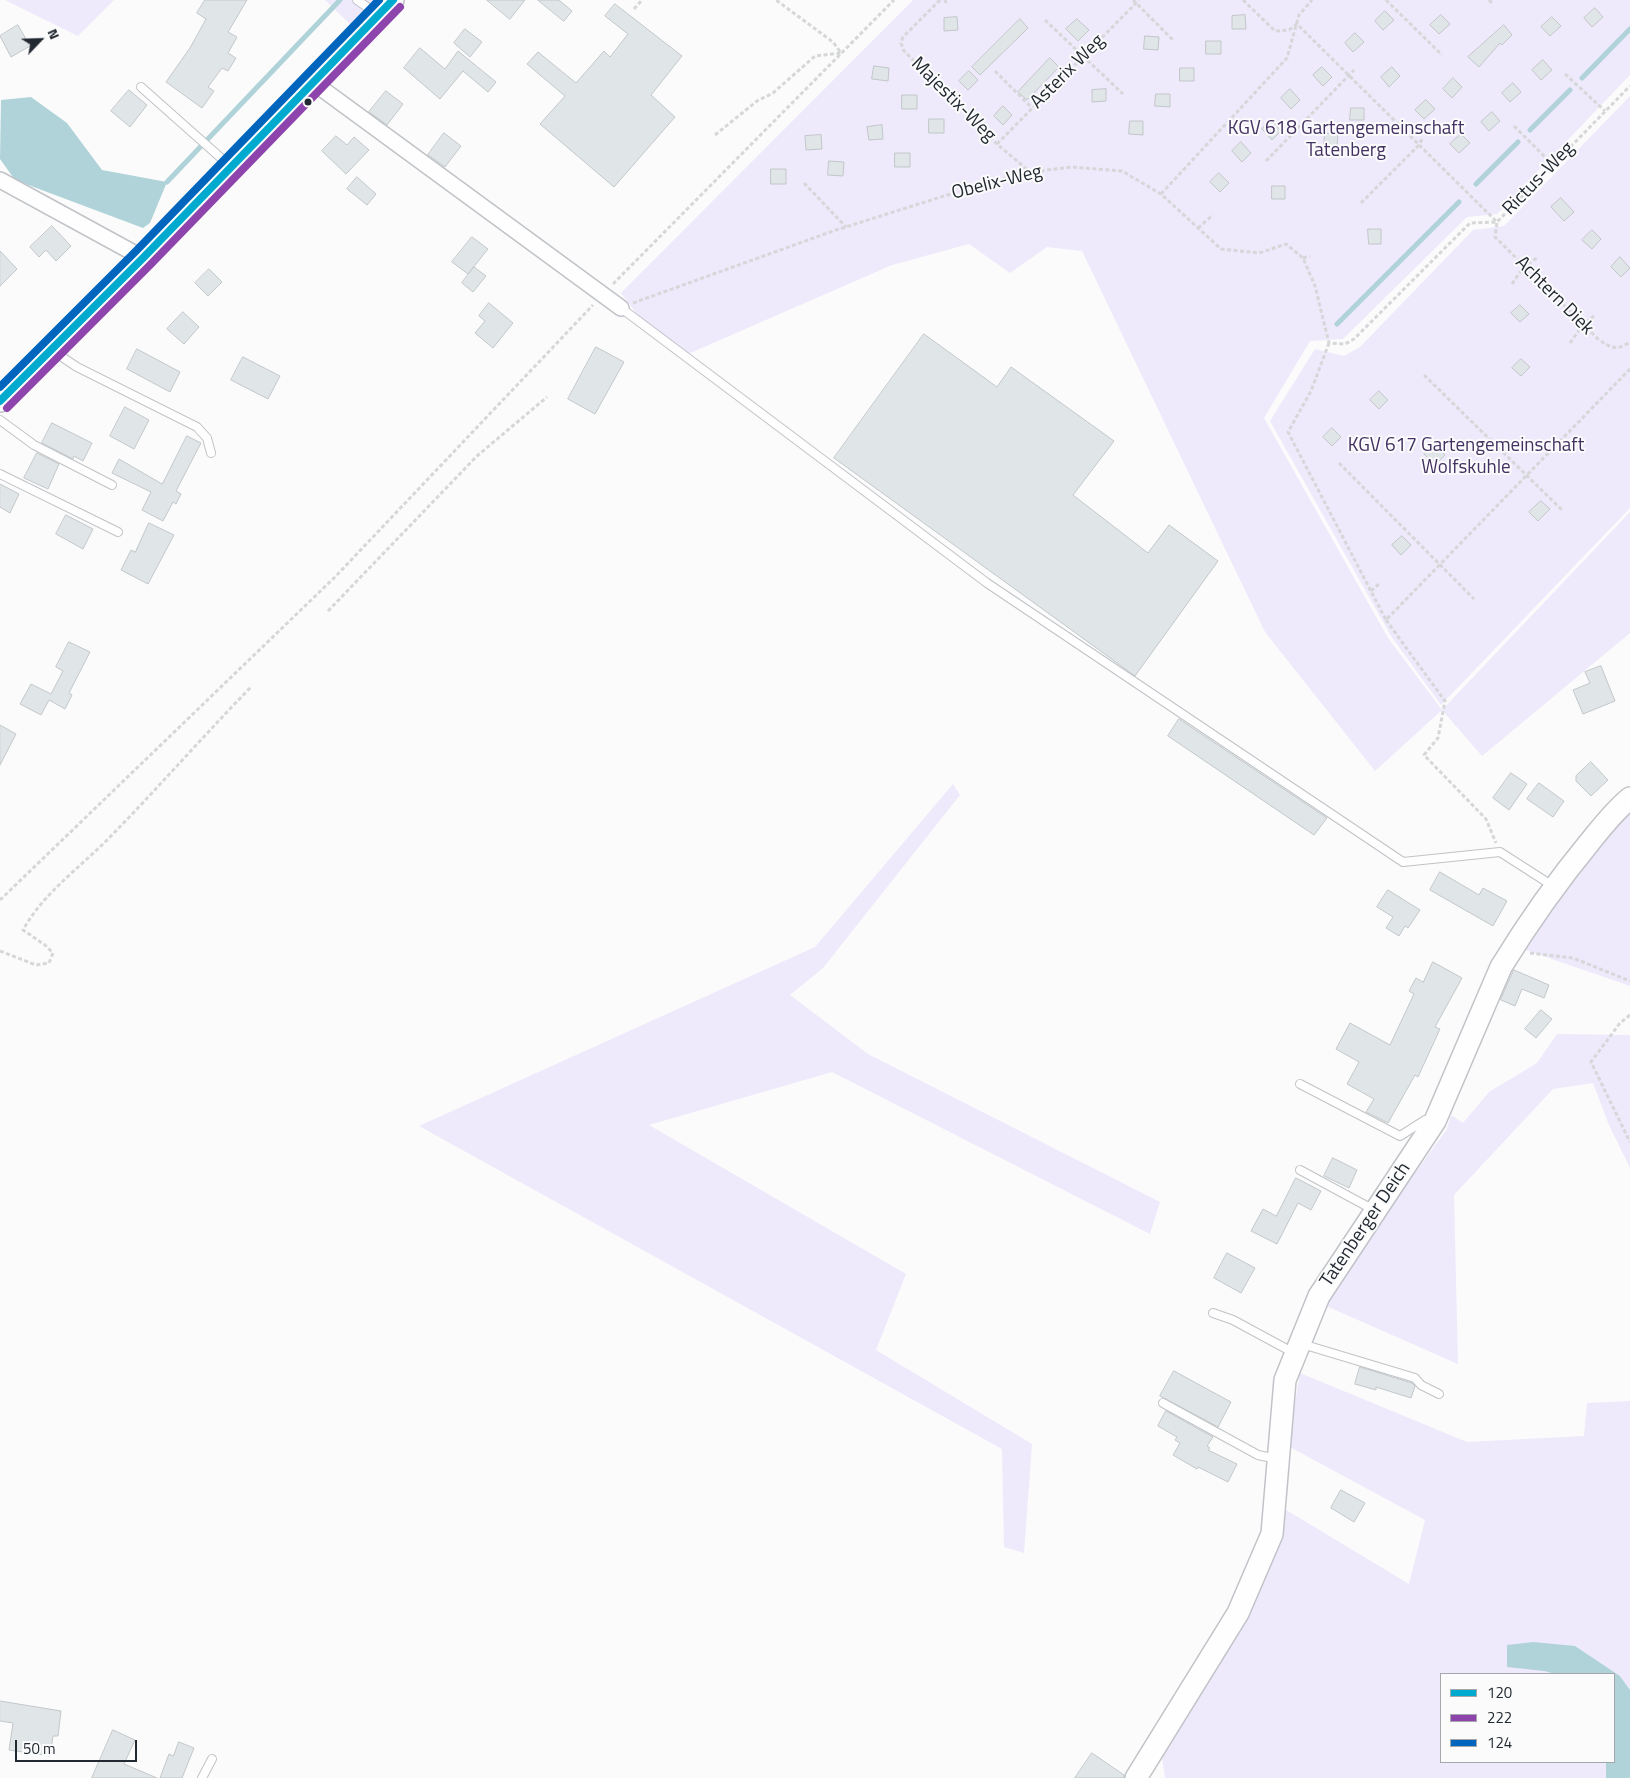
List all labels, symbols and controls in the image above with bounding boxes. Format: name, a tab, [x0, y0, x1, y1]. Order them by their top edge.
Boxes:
north arrow	[15, 15, 65, 65]
text: N	[43, 25, 66, 42]
street label: Asterix Weg	[1026, 30, 1110, 114]
street label: Majestix-Weg	[906, 53, 1000, 147]
unlabelled marker	[303, 97, 313, 107]
park label: KGV 618 Gartengemeinschaft Tatenberg	[1228, 118, 1464, 162]
street label: Rictus-Weg	[1498, 138, 1580, 220]
street label: Obelix-Weg	[949, 161, 1045, 205]
street label: Achtern Diek	[1510, 252, 1598, 340]
park label: KGV 617 Gartengemeinschaft Wolfskuhle	[1348, 435, 1584, 479]
street label: Tatenberger Deich	[1316, 1159, 1416, 1291]
legend	[1440, 1673, 1615, 1763]
text: 120	[1487, 1681, 1512, 1704]
text: 222	[1487, 1706, 1512, 1729]
scale bar	[18, 1730, 140, 1762]
text: 124	[1487, 1731, 1512, 1754]
text: 50 m	[23, 1737, 56, 1760]

